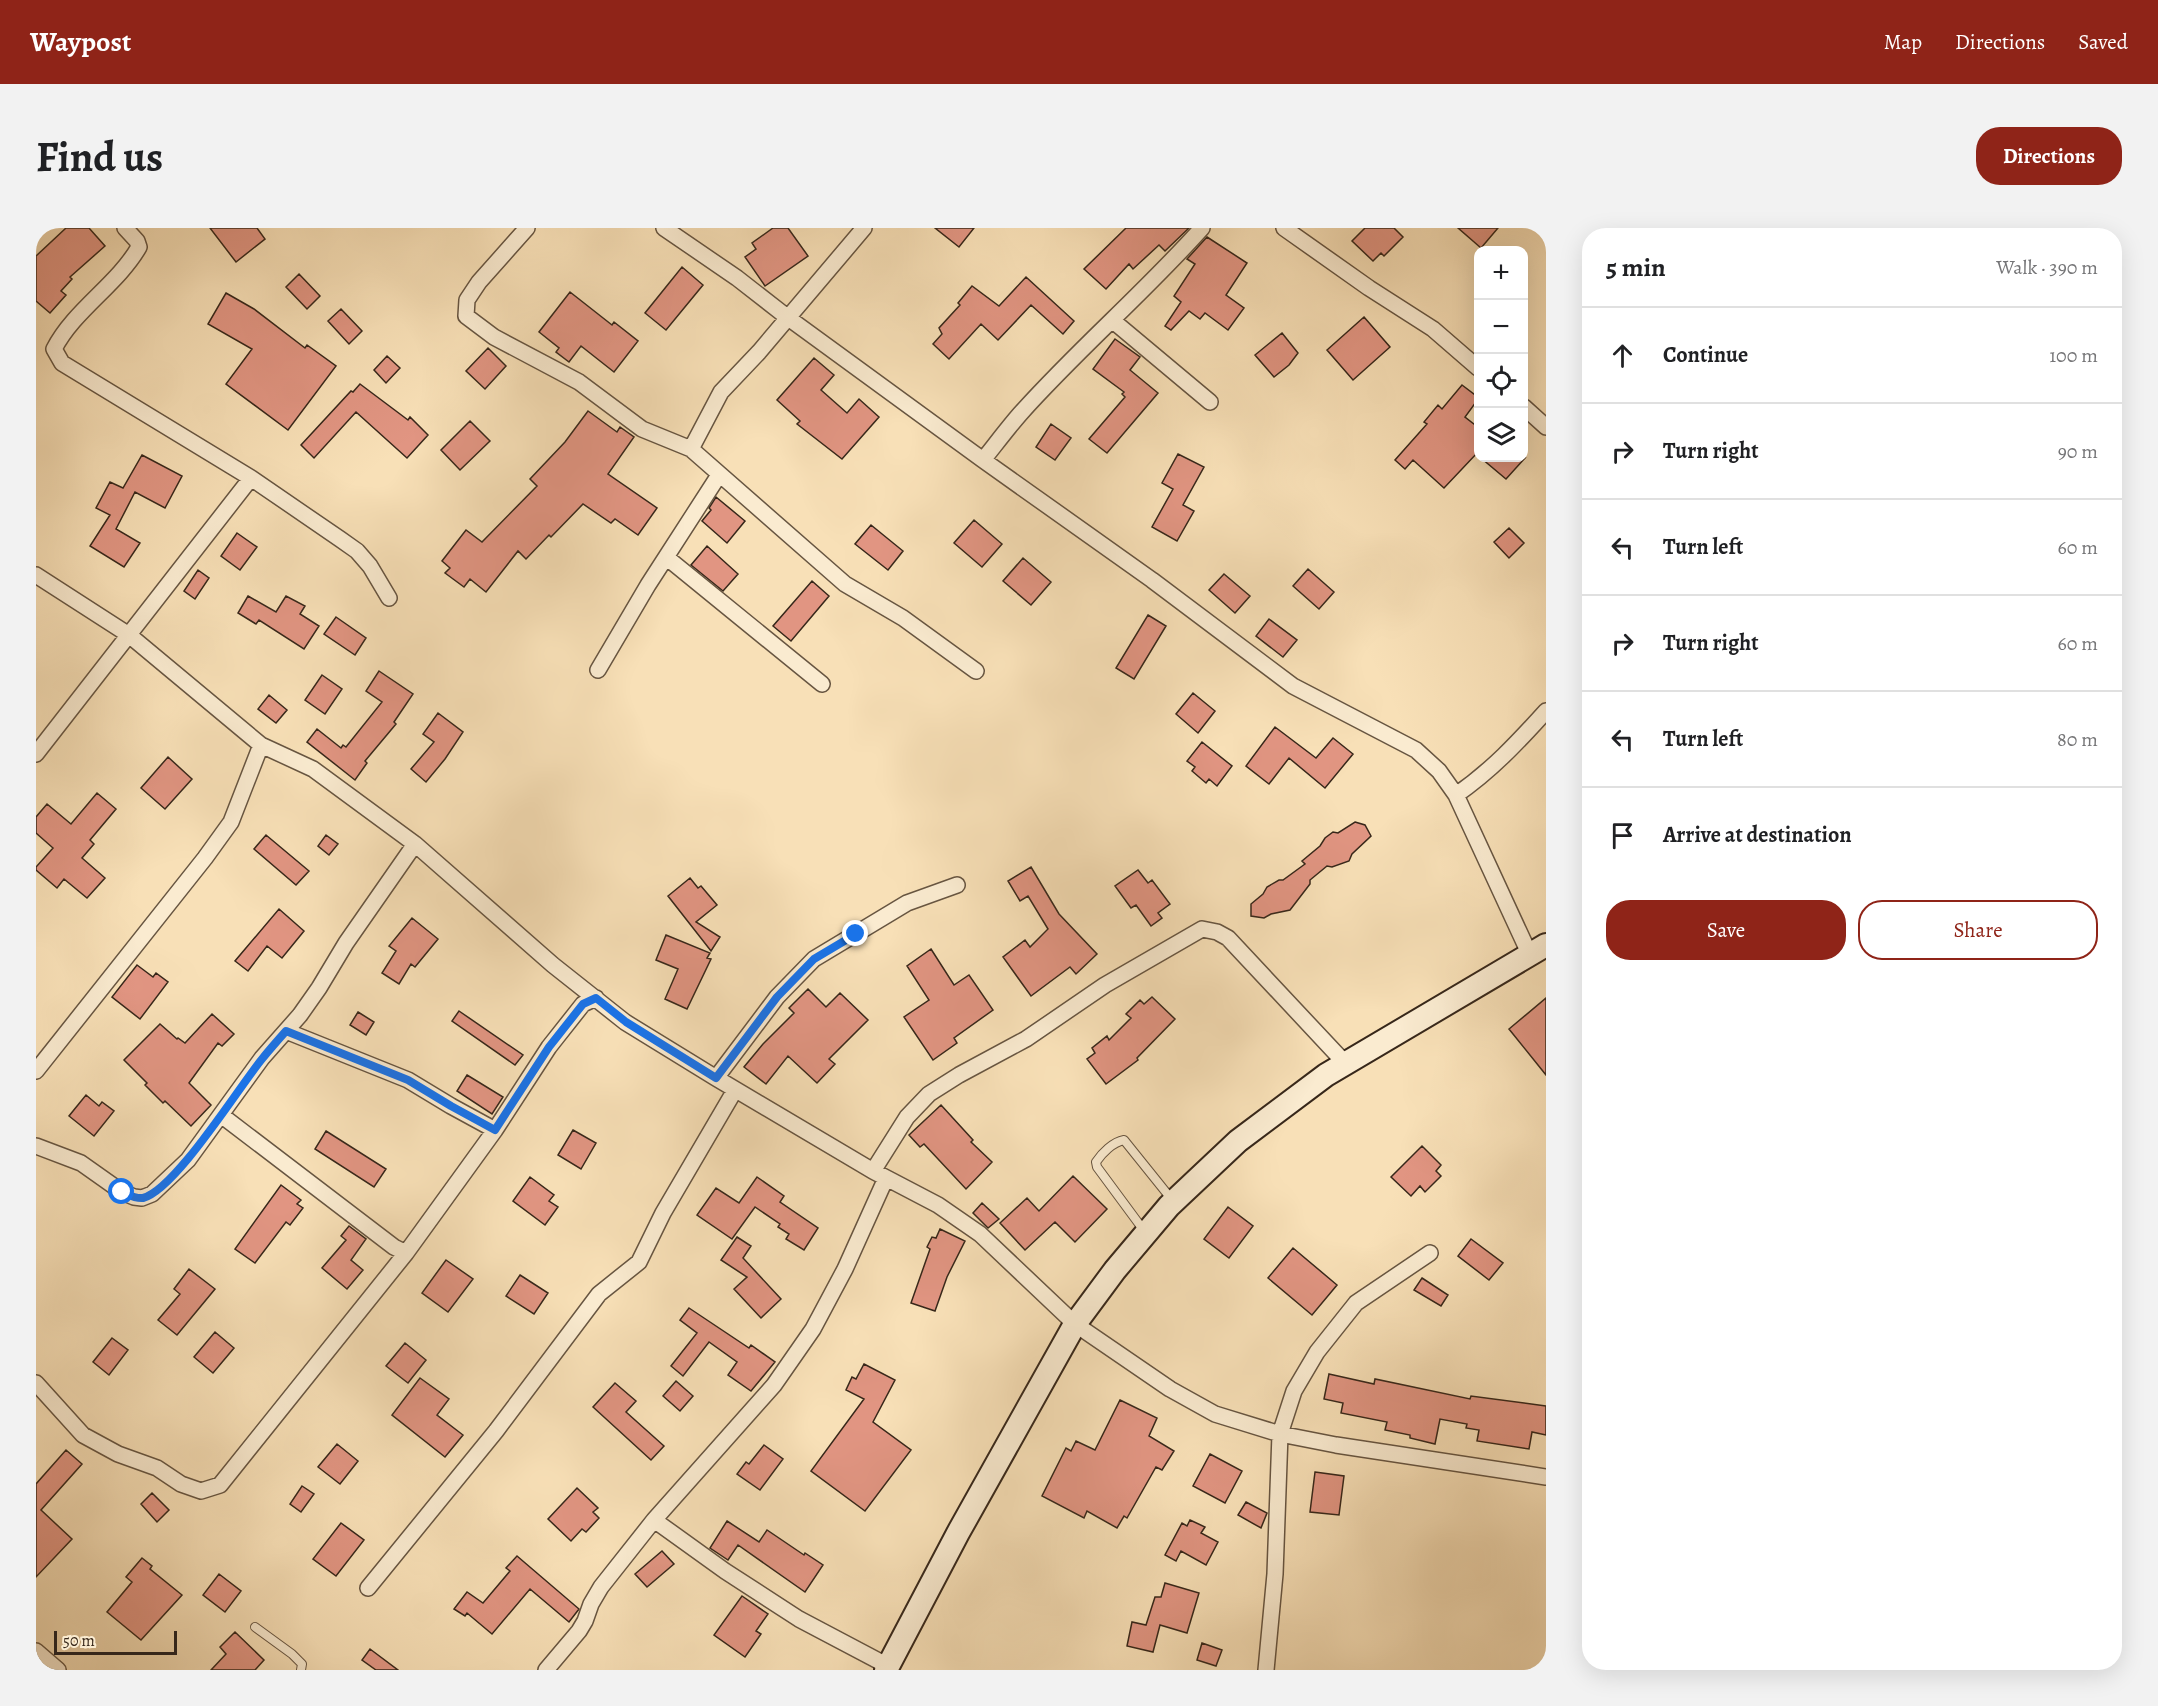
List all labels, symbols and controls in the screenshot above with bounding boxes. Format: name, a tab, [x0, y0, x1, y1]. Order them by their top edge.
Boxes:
text: Waypost	[30, 23, 131, 61]
text: Map	[1884, 28, 1922, 56]
text: Directions	[1955, 28, 2045, 56]
text: Saved	[2078, 28, 2128, 56]
button: Directions	[1976, 127, 2122, 185]
text: Find us	[36, 128, 163, 185]
map controls	[1474, 246, 1528, 462]
button: +	[1474, 246, 1528, 300]
text: 5 min	[1606, 250, 1666, 285]
text: Walk · 390 m	[1996, 254, 2098, 281]
button: −	[1474, 300, 1528, 354]
icon: ahead	[1606, 339, 1639, 372]
text: Continue	[1663, 340, 1748, 370]
text: 100 m	[2049, 342, 2098, 369]
button: locate	[1474, 354, 1528, 408]
button: layers	[1474, 408, 1528, 462]
icon: right	[1606, 435, 1639, 468]
text: Turn right	[1663, 436, 1759, 466]
text: 90 m	[2058, 438, 2098, 465]
icon: left	[1606, 531, 1639, 564]
text: Turn left	[1663, 532, 1743, 562]
text: 60 m	[2058, 534, 2098, 561]
icon: right	[1606, 627, 1639, 660]
text: Turn right	[1663, 628, 1759, 658]
text: 60 m	[2058, 630, 2098, 657]
icon: left	[1606, 723, 1639, 756]
text: Turn left	[1663, 724, 1743, 754]
text: 80 m	[2057, 726, 2098, 753]
icon: arrive	[1606, 819, 1639, 852]
text: Arrive at destination	[1663, 820, 1852, 850]
button: Save	[1606, 900, 1846, 960]
button: Share	[1858, 900, 2098, 960]
route end	[842, 920, 868, 946]
route start	[108, 1178, 134, 1204]
scale bar	[54, 1628, 177, 1656]
text: 50 m	[63, 1630, 95, 1652]

